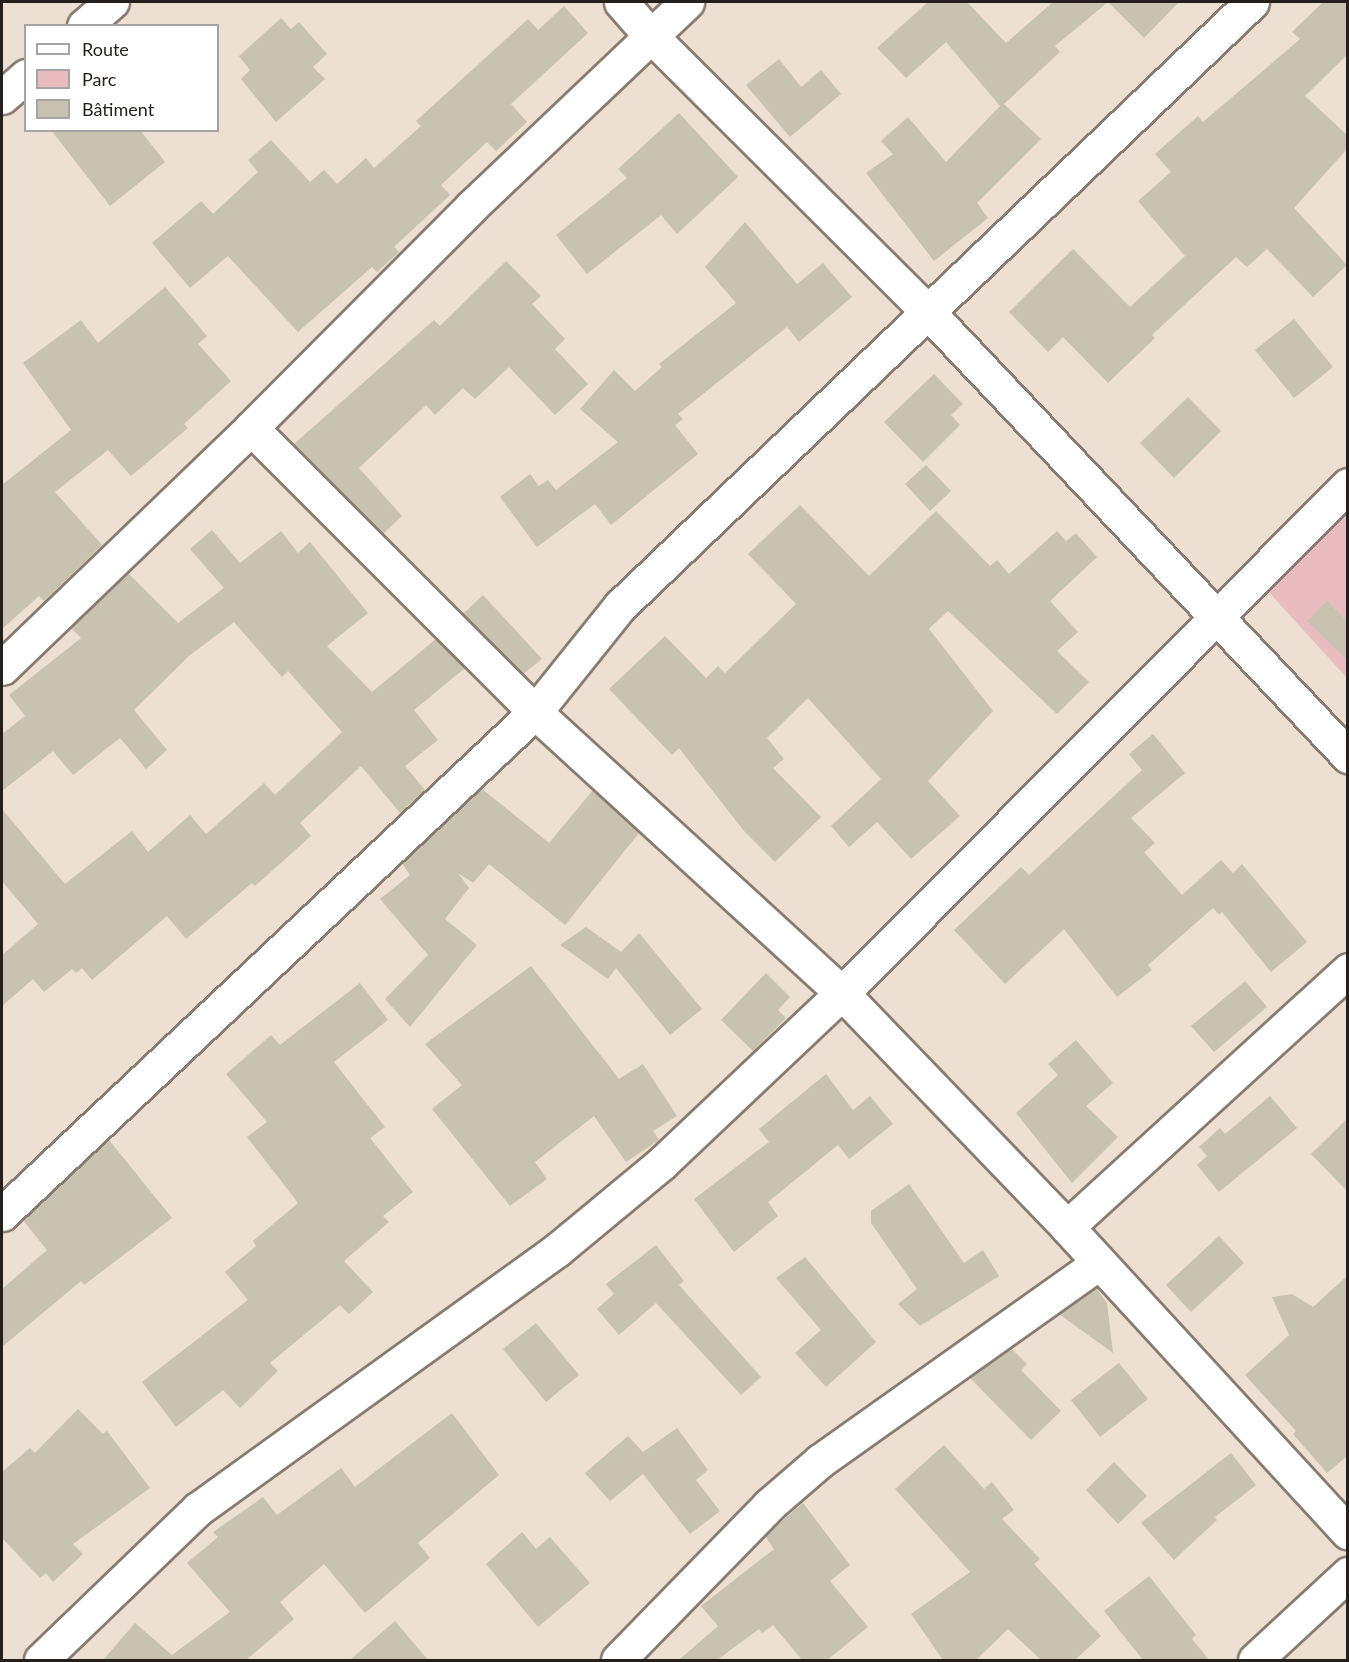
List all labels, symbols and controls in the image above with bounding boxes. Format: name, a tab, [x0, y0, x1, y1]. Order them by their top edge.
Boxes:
legend	[24, 24, 219, 132]
text: Route	[82, 38, 129, 60]
text: Parc	[82, 68, 116, 90]
text: Bâtiment	[82, 98, 154, 120]

